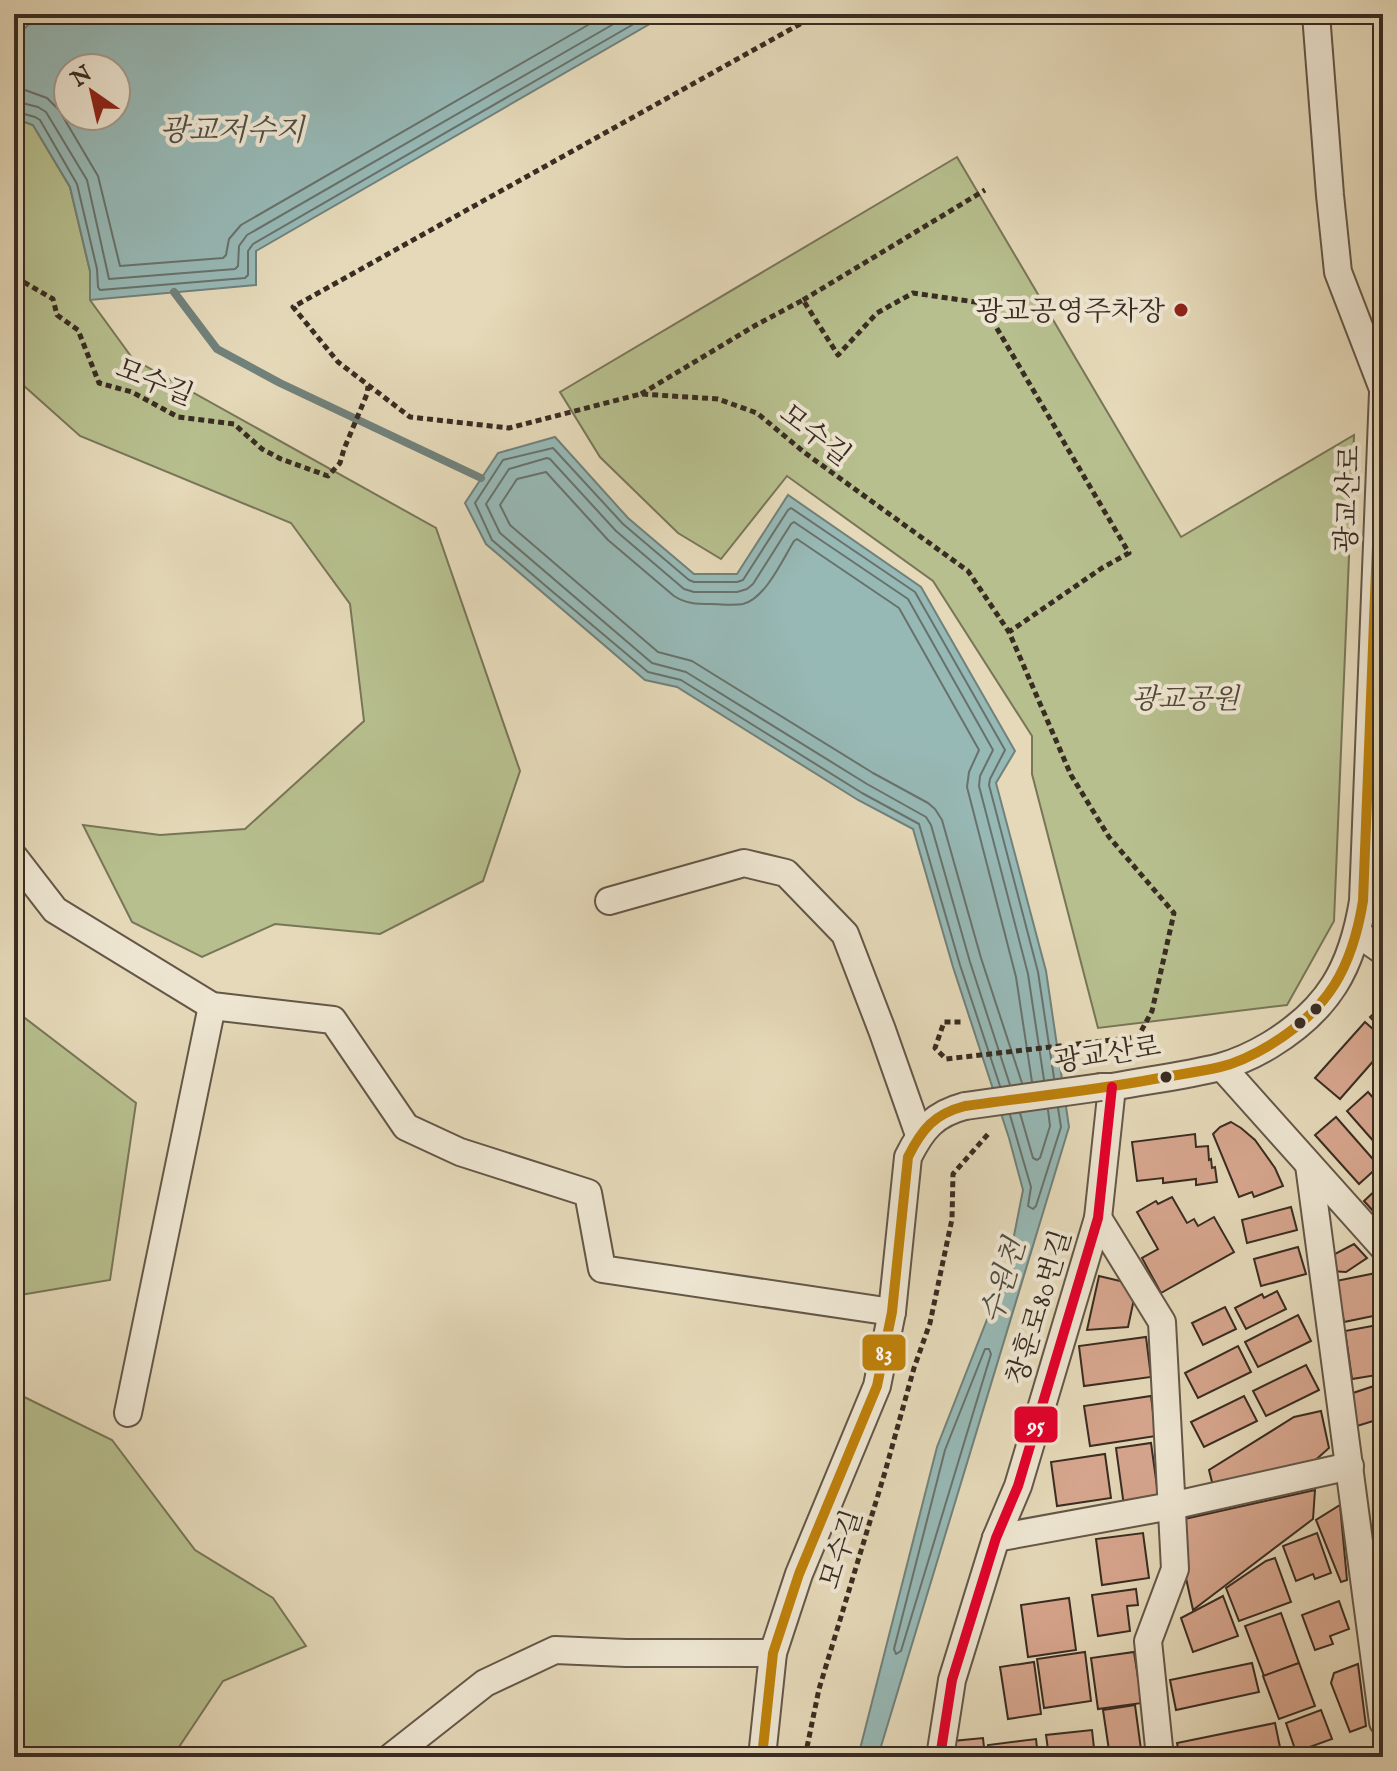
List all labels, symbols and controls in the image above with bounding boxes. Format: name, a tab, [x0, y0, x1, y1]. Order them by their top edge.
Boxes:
north arrow	[52, 52, 132, 132]
text: N	[65, 60, 98, 95]
water label: 광교저수지	[160, 113, 306, 151]
place label: 광교공영주차장	[976, 295, 1165, 330]
marker: 광교공영주차장	[1172, 301, 1190, 319]
street label: 모수길	[110, 352, 198, 415]
street label: 모수길	[772, 397, 857, 475]
street label: 광교산로	[1330, 444, 1369, 554]
park label: 광교공원	[1131, 683, 1241, 718]
unlabelled marker	[1308, 1001, 1324, 1017]
unlabelled marker	[1292, 1015, 1308, 1031]
street label: 광교산로	[1051, 1030, 1164, 1081]
unlabelled marker	[1158, 1069, 1174, 1085]
street label: 창훈로80번길	[1000, 1226, 1081, 1389]
water label: 수원천	[974, 1233, 1036, 1329]
line badge: 83	[861, 1333, 907, 1372]
text: 83	[876, 1340, 892, 1368]
line badge: 95	[1013, 1405, 1059, 1444]
text: 95	[1026, 1412, 1045, 1440]
street label: 모수길	[813, 1506, 872, 1594]

